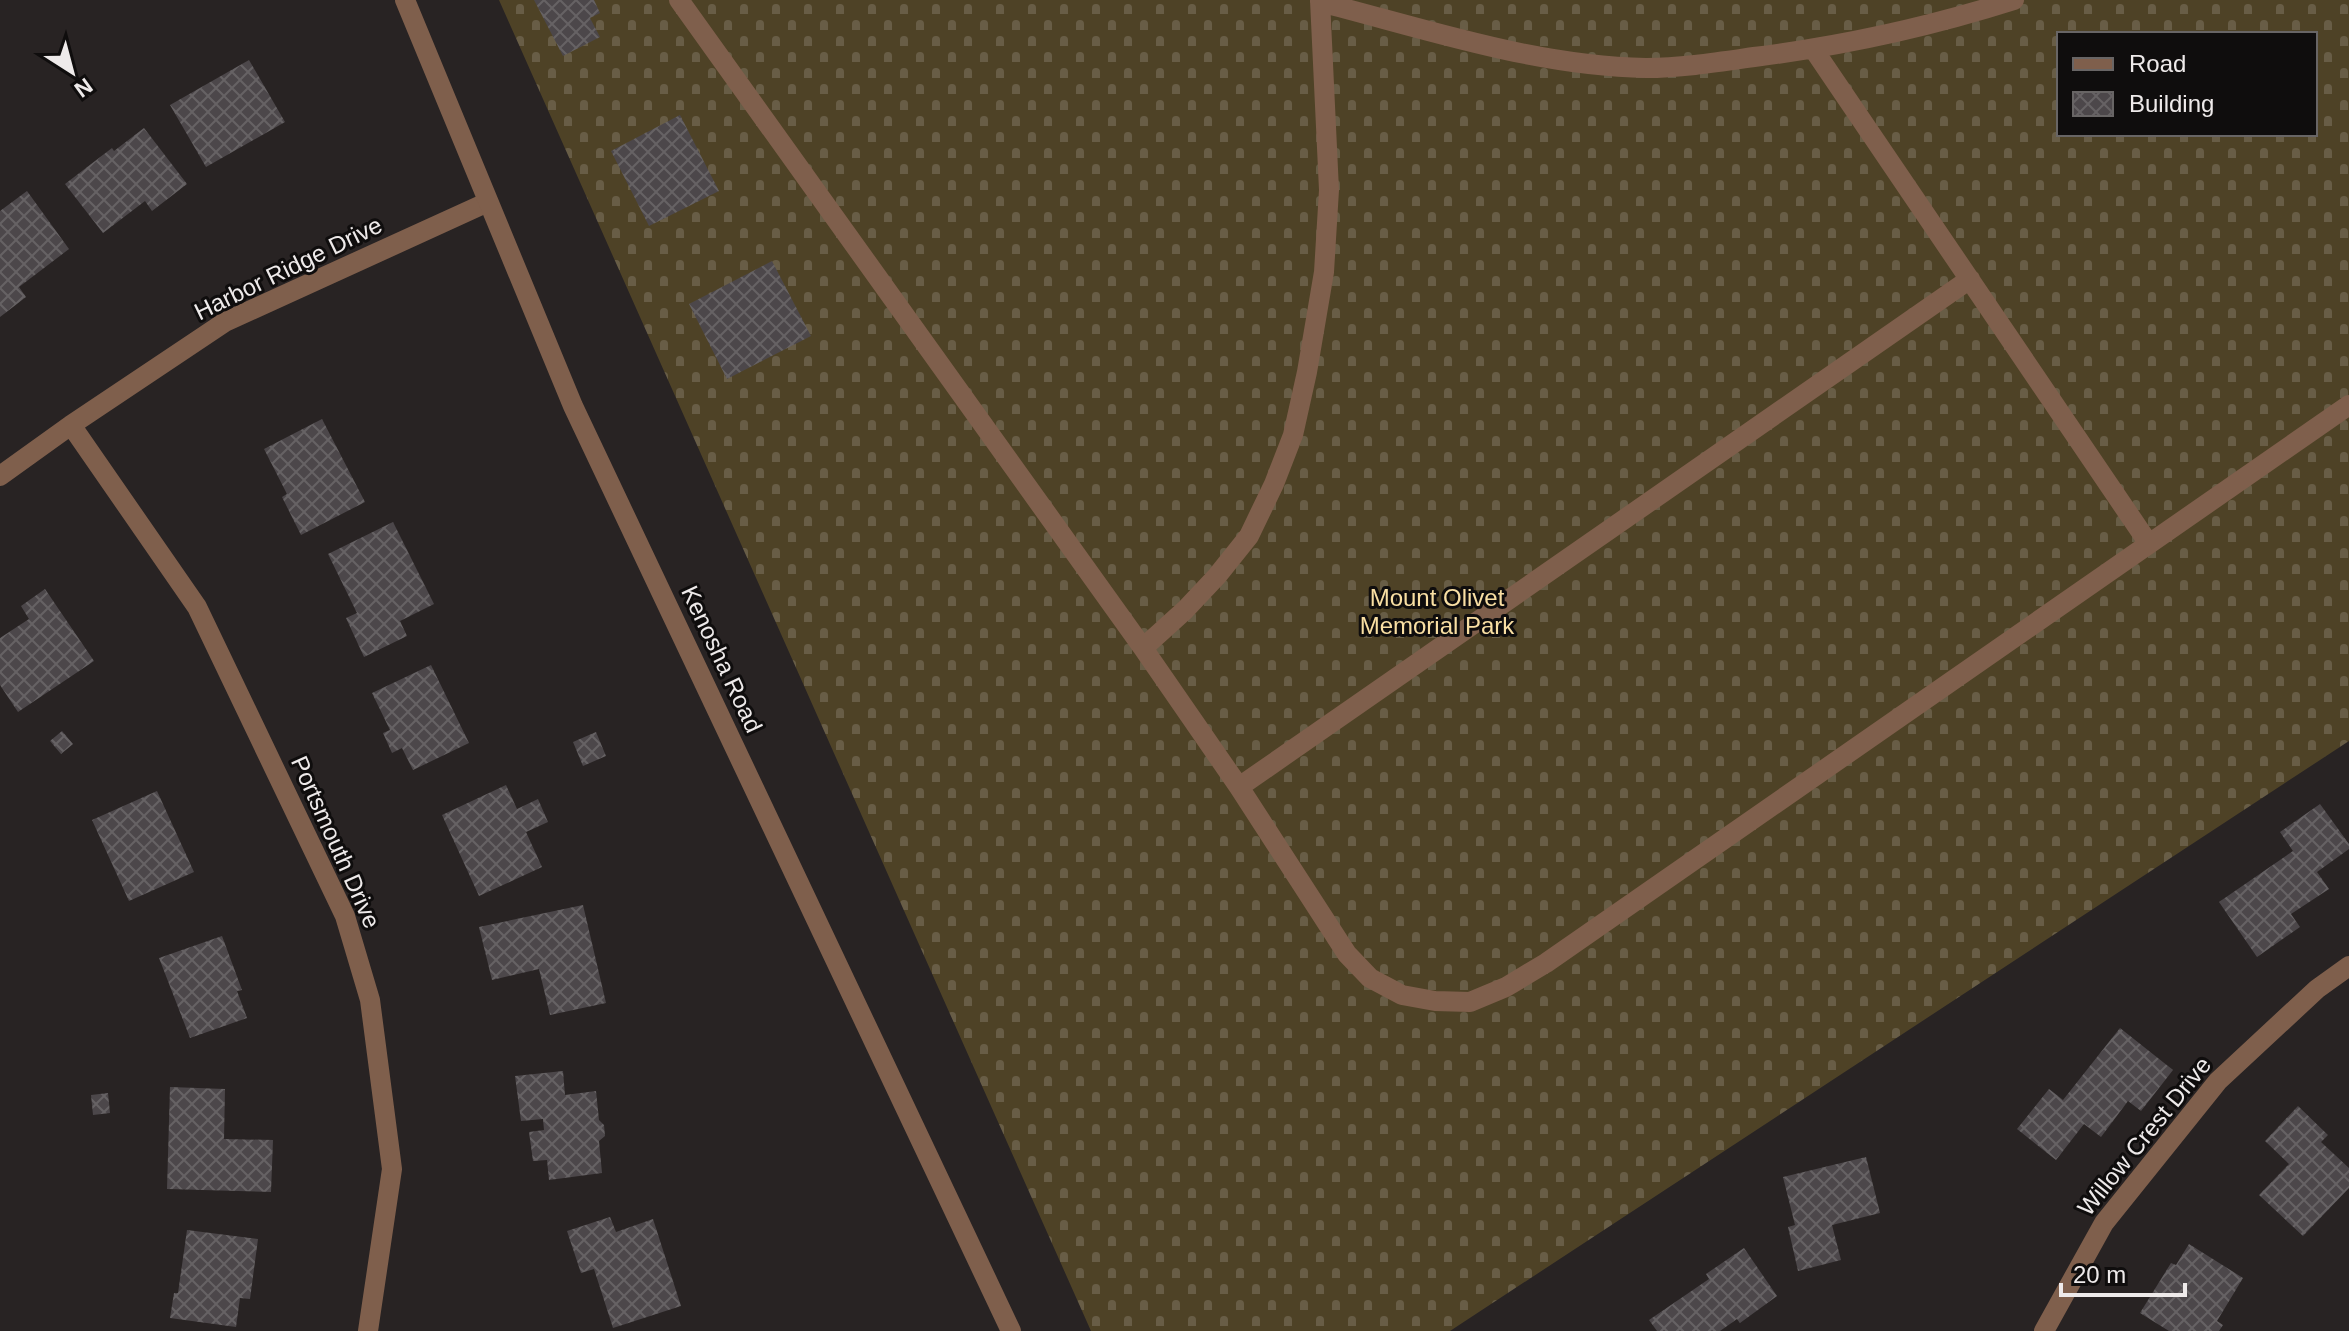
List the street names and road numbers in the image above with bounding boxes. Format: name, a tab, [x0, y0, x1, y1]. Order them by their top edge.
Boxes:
street label: Harbor Ridge Drive	[190, 211, 386, 325]
street label: Kenosha Road	[676, 581, 768, 737]
street label: Portsmouth Drive	[286, 752, 386, 932]
street label: Willow Crest Drive	[2072, 1051, 2216, 1221]

